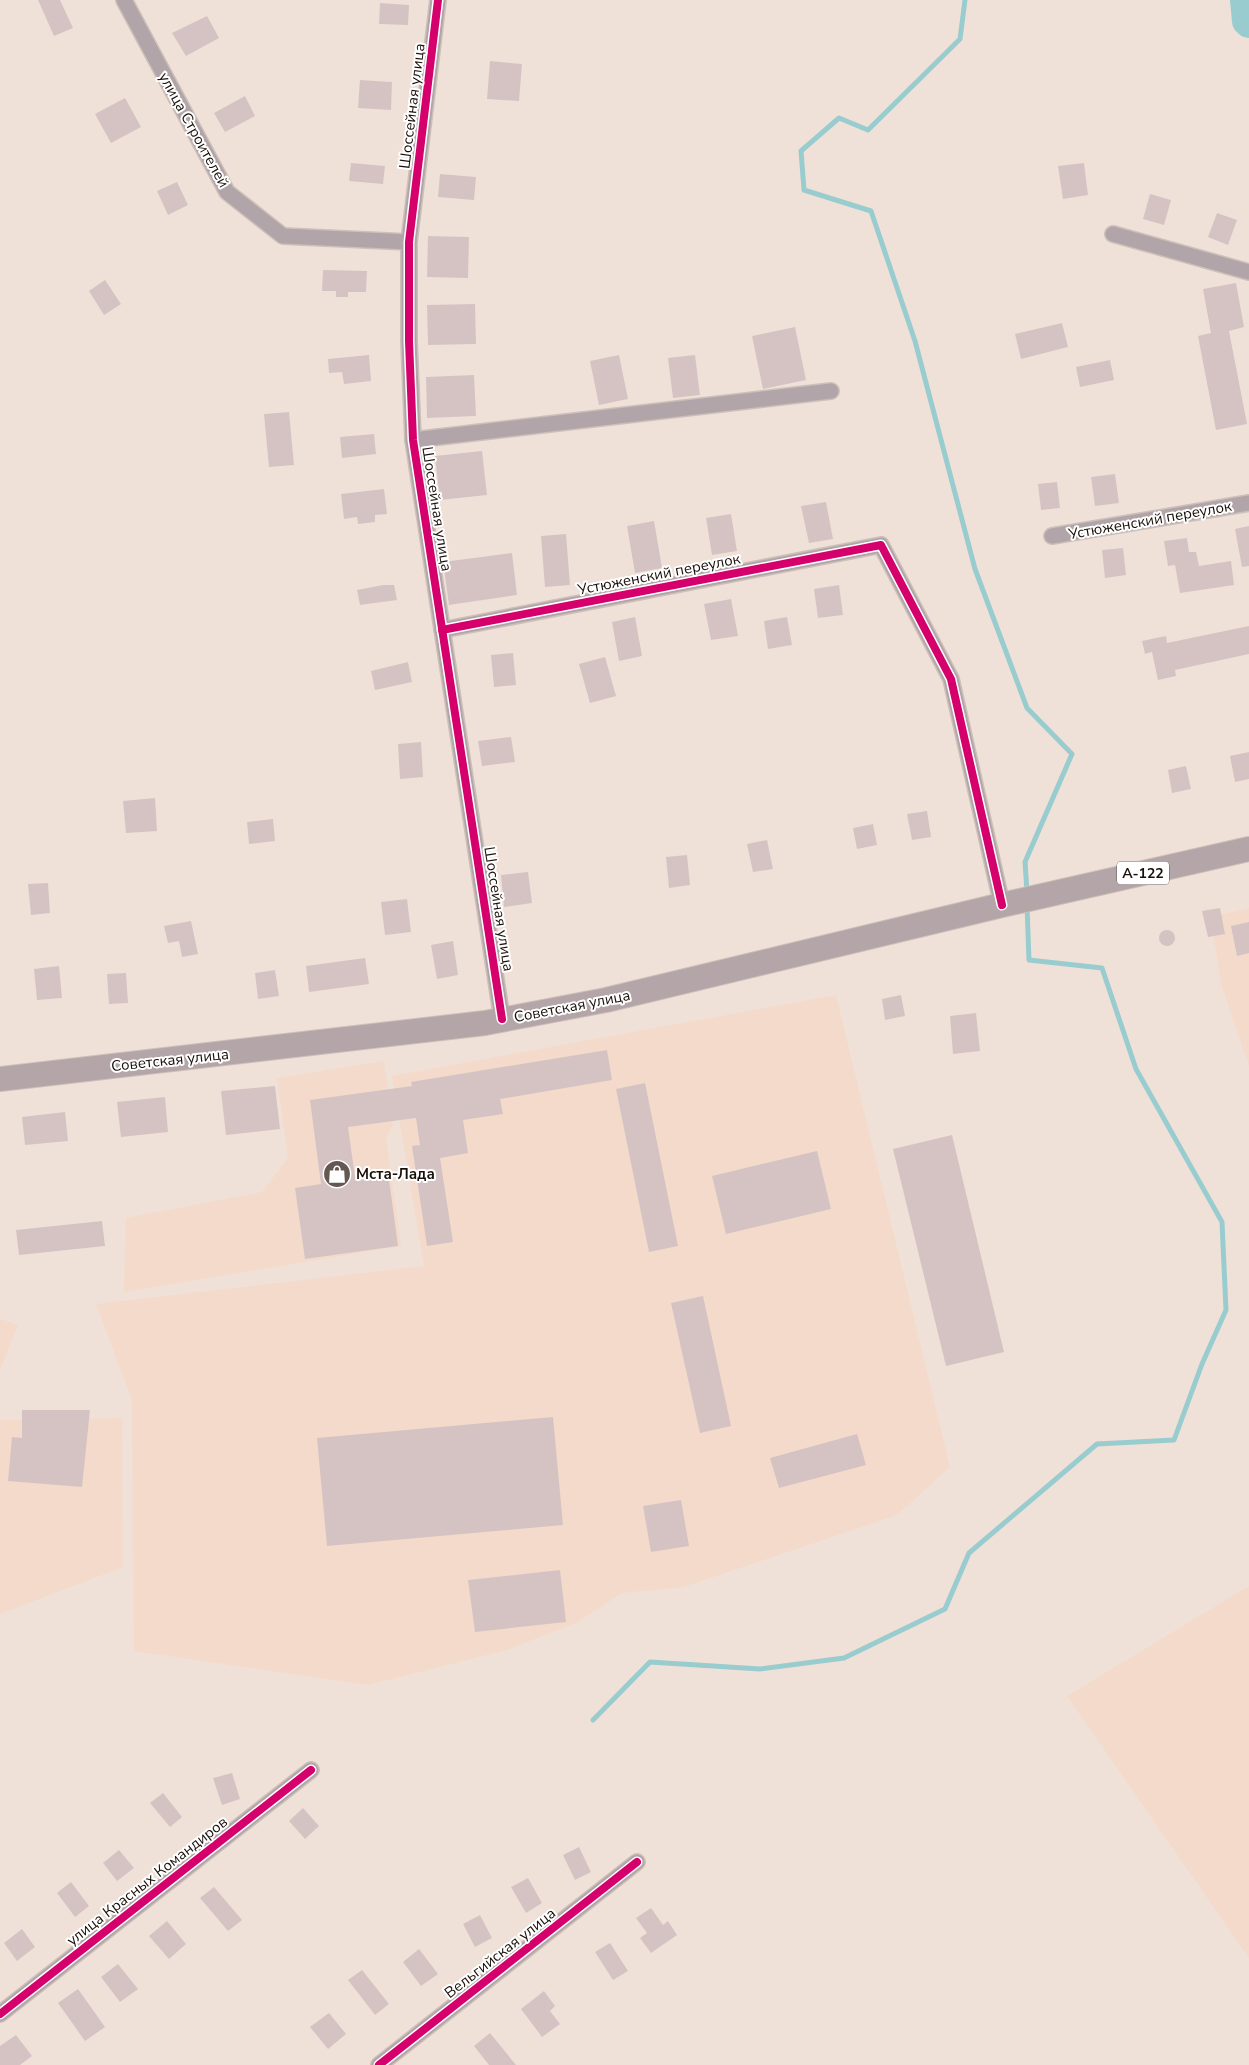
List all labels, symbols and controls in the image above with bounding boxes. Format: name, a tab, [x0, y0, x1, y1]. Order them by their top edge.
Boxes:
street label: Шоссейная улица	[394, 42, 430, 170]
street label: улица Строителей	[154, 69, 234, 191]
street label: Шоссейная улица	[417, 445, 457, 573]
street label: Устюженский переулок	[1066, 496, 1233, 544]
street label: Устюженский переулок	[575, 548, 742, 600]
street label: Шоссейная улица	[479, 845, 519, 973]
road number: А-122	[1117, 861, 1169, 884]
street label: Советская улица	[512, 985, 632, 1027]
street label: Советская улица	[110, 1044, 230, 1076]
shop icon: Мста-Лада	[322, 1159, 352, 1189]
place label: Мста-Лада	[356, 1164, 435, 1184]
street label: улица Красных Командиров	[62, 1812, 232, 1950]
street label: Вельгийская улица	[440, 1903, 560, 2003]

